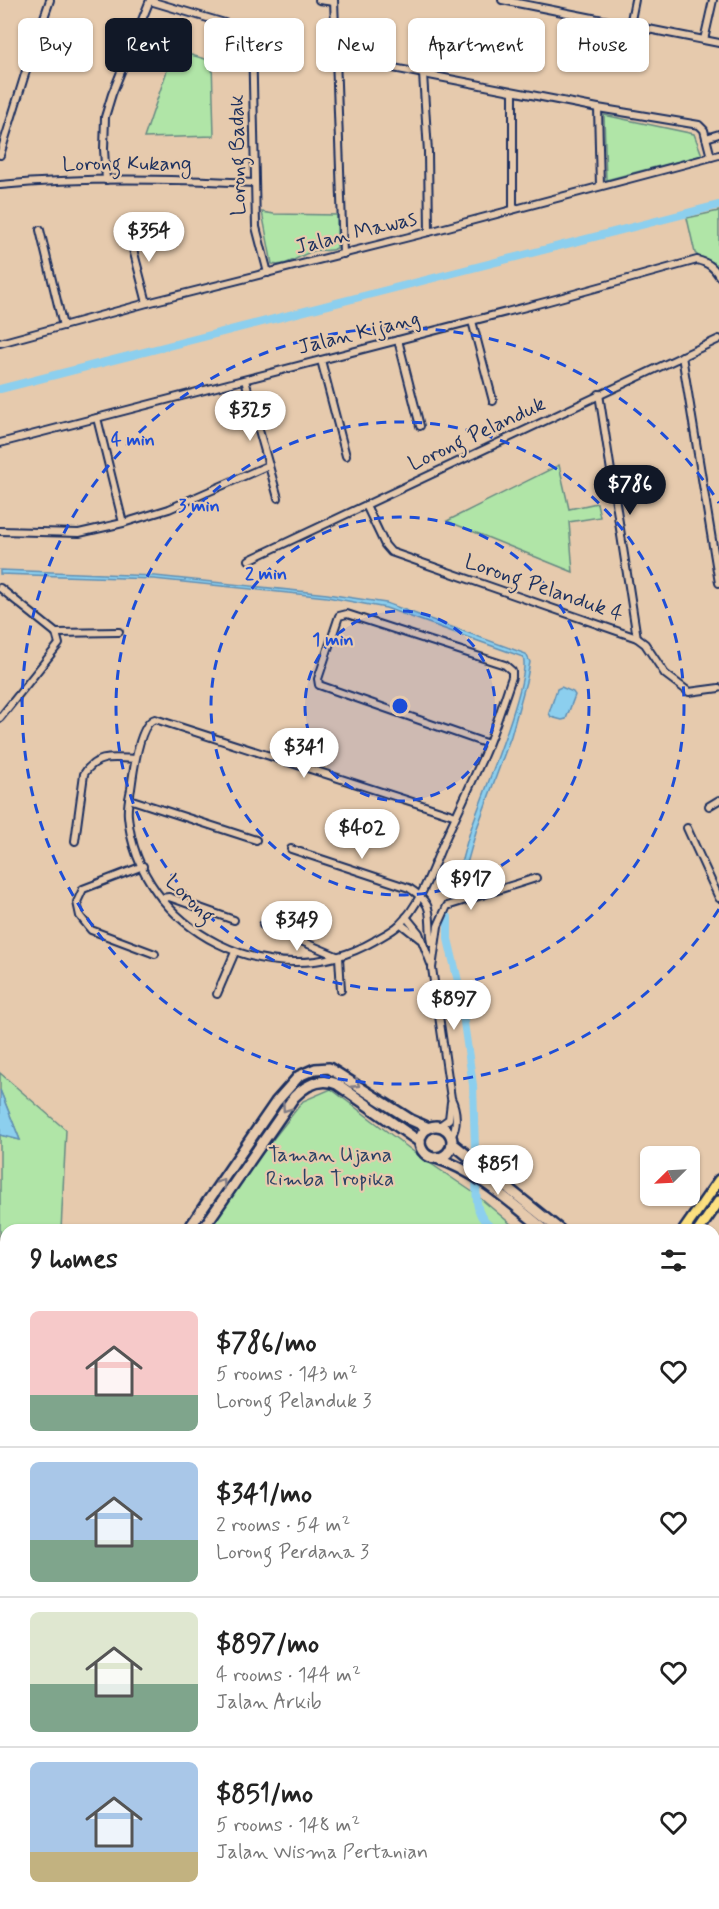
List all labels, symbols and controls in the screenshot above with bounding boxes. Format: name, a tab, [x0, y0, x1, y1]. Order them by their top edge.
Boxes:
chip: Buy	[18, 18, 93, 72]
chip: Rent	[105, 18, 192, 72]
chip: Filters	[204, 18, 304, 72]
chip: New	[316, 18, 396, 72]
chip: Apartment	[408, 18, 545, 72]
chip: House	[557, 18, 649, 72]
street label: Lorong Badak	[223, 94, 255, 216]
street label: Lorong Kukang	[62, 150, 192, 180]
street label: Jalan Mawas	[292, 204, 420, 262]
pin: $354	[113, 212, 185, 263]
text: $354	[127, 218, 171, 245]
street label: Jalan Kijang	[295, 304, 423, 362]
street label: Lorong Pelanduk	[404, 390, 551, 480]
pin: $325	[214, 391, 286, 442]
text: $325	[229, 397, 271, 424]
text: 4 min	[111, 428, 155, 452]
pin: $786	[594, 465, 666, 516]
text: $786	[608, 471, 652, 498]
text: 3 min	[178, 494, 220, 518]
street label: Lorong Pelanduk 4	[460, 548, 627, 630]
text: 2 min	[245, 562, 287, 586]
text: 1 min	[312, 628, 354, 652]
centre of rings	[390, 696, 410, 716]
pin: $341	[268, 728, 340, 779]
text: $341	[284, 734, 324, 761]
pin: $402	[326, 809, 398, 860]
text: $402	[339, 815, 385, 842]
pin: $917	[435, 860, 507, 911]
text: $917	[450, 866, 492, 893]
street label: Lorong	[158, 868, 221, 931]
pin: $349	[261, 901, 333, 952]
text: $349	[275, 907, 319, 934]
pin: $897	[418, 980, 490, 1031]
text: $897	[431, 986, 477, 1013]
one-way arrow	[349, 1077, 360, 1088]
one-way arrow	[282, 1101, 293, 1112]
park label: Taman Ujana Rimba Tropika	[266, 1141, 394, 1193]
pin: $851	[462, 1145, 534, 1196]
north arrow	[640, 1146, 700, 1206]
map controls	[640, 1146, 700, 1206]
text: $851	[477, 1151, 519, 1178]
one-way arrow	[215, 1178, 226, 1189]
text: 9 homes	[30, 1243, 118, 1277]
icon: filters	[657, 1244, 690, 1277]
text: $786/mo	[216, 1327, 317, 1361]
icon: home	[78, 1335, 150, 1407]
icon: heart	[657, 1355, 690, 1388]
text: 5 rooms · 143 m²	[216, 1361, 358, 1388]
text: Lorong Pelanduk 3	[216, 1388, 372, 1415]
text: $341/mo	[216, 1478, 312, 1512]
icon: home	[78, 1486, 150, 1558]
icon: heart	[657, 1506, 690, 1539]
text: 2 rooms · 54 m²	[216, 1512, 350, 1539]
text: Lorong Perdana 3	[216, 1539, 369, 1566]
text: $897/mo	[216, 1628, 319, 1662]
icon: home	[78, 1636, 150, 1708]
icon: heart	[657, 1656, 690, 1689]
text: 4 rooms · 144 m²	[216, 1662, 361, 1689]
text: Jalan Arkib	[216, 1689, 322, 1716]
text: $851/mo	[216, 1778, 313, 1812]
icon: home	[78, 1786, 150, 1858]
icon: heart	[657, 1806, 690, 1839]
text: 5 rooms · 148 m²	[216, 1812, 360, 1839]
text: Jalan Wisma Pertanian	[216, 1839, 428, 1866]

